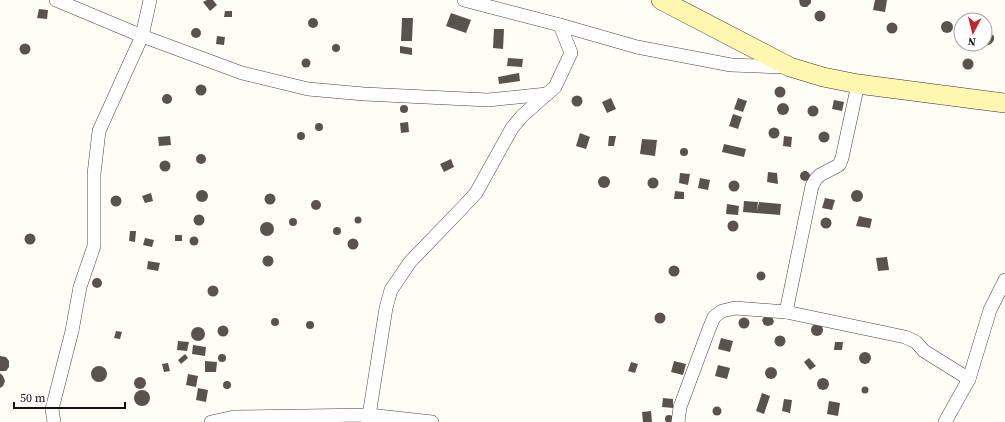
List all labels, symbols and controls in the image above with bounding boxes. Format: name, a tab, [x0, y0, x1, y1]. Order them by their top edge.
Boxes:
north arrow	[953, 12, 993, 52]
text: N	[967, 33, 977, 49]
scale bar	[14, 384, 125, 410]
text: 50 m	[20, 390, 46, 406]

